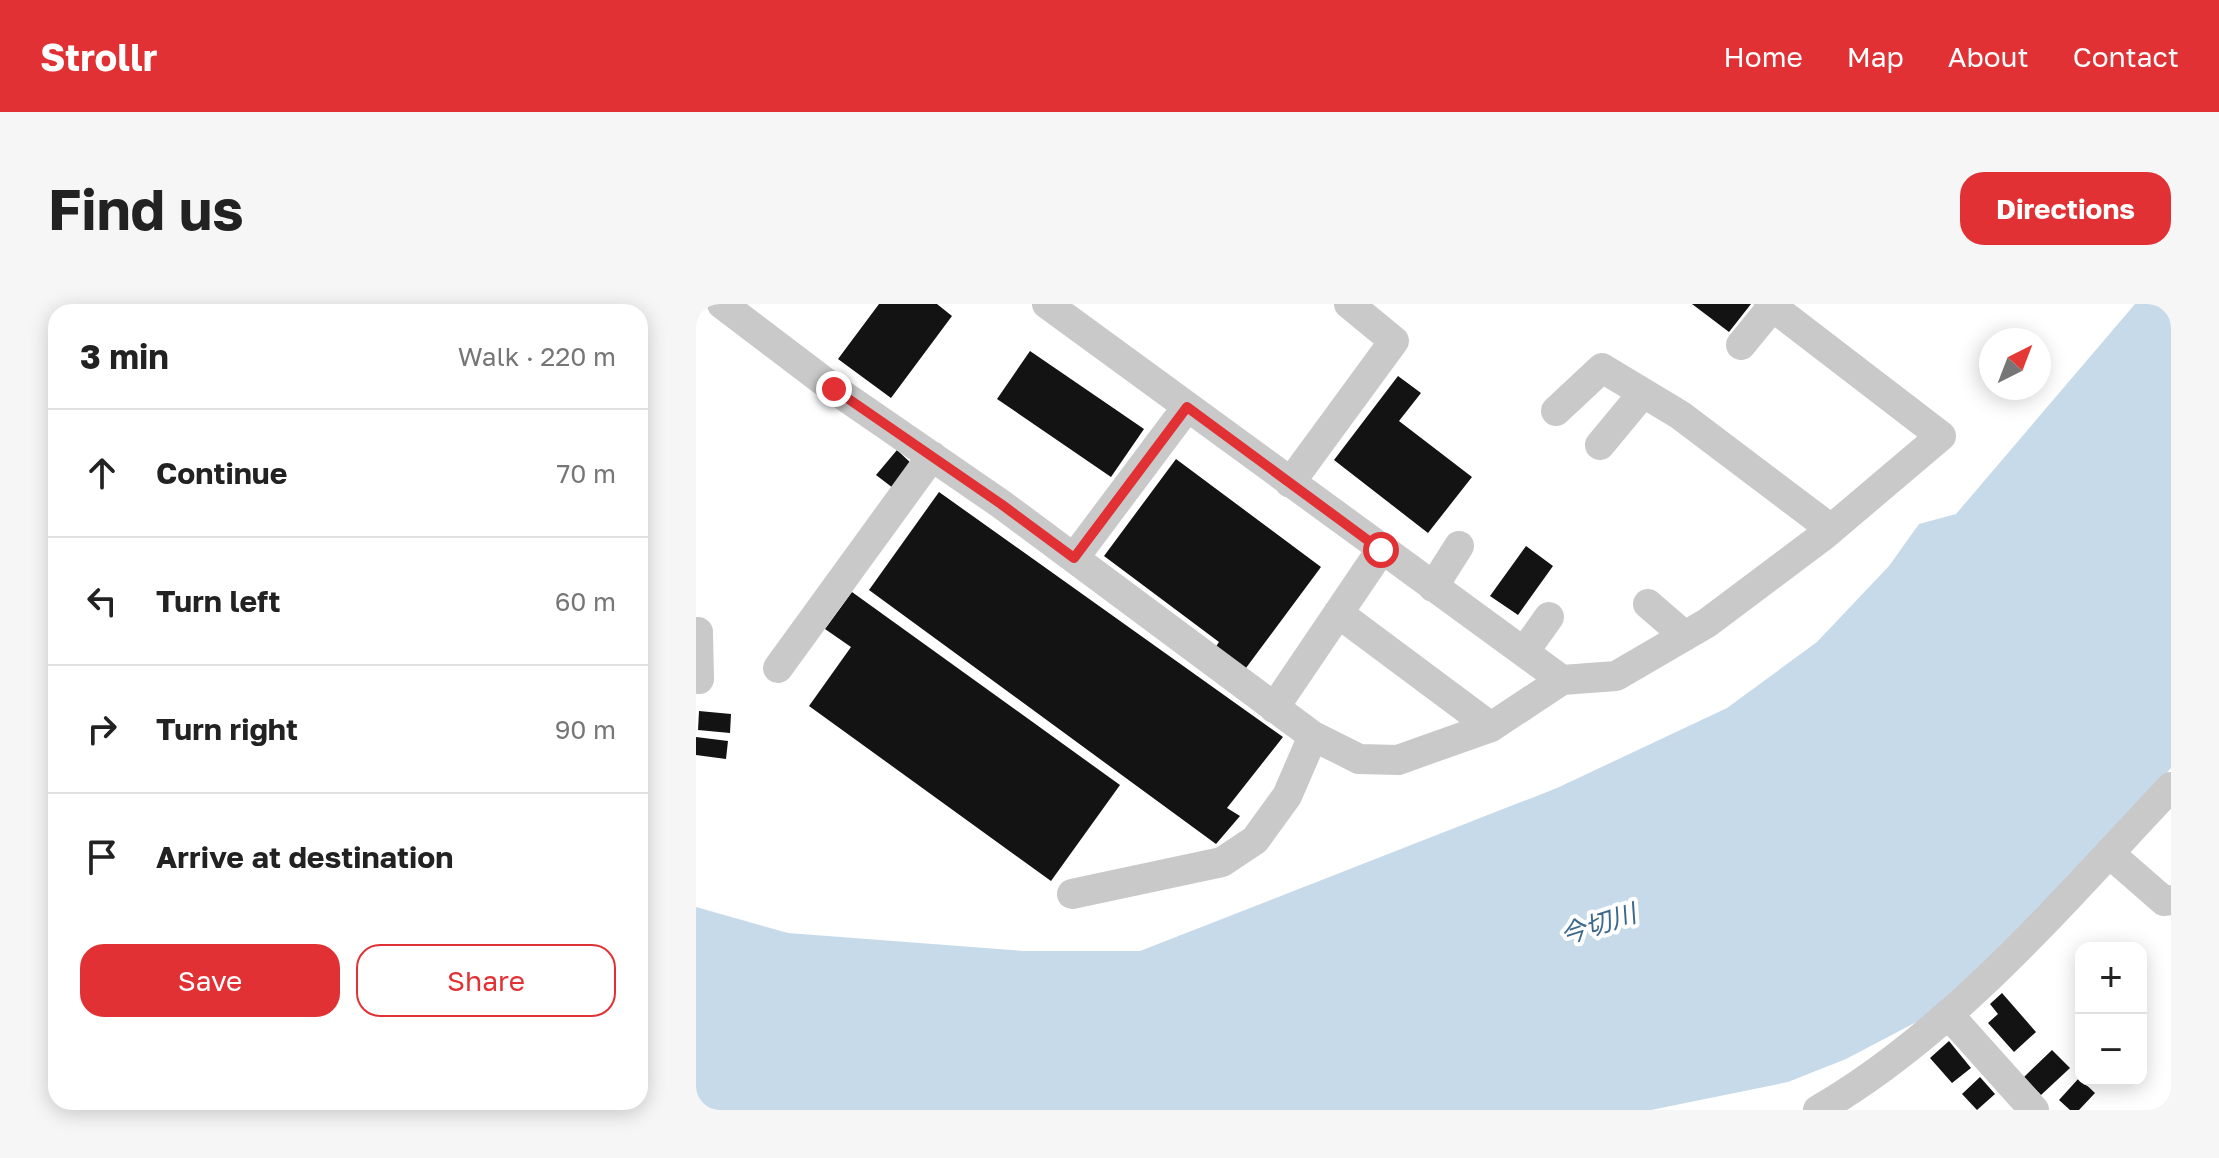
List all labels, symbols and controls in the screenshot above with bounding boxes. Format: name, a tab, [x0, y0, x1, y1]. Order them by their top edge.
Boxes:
text: Strollr	[40, 34, 158, 79]
text: Home	[1724, 40, 1803, 73]
text: Map	[1847, 40, 1904, 73]
text: About	[1948, 40, 2029, 73]
text: Contact	[2073, 40, 2179, 73]
button: Directions	[1960, 172, 2171, 245]
text: Find us	[48, 175, 244, 242]
north arrow	[1979, 328, 2051, 400]
text: 3 min	[80, 336, 169, 376]
text: Walk · 220 m	[458, 341, 616, 372]
route end	[816, 371, 852, 407]
icon: ahead	[80, 451, 124, 495]
text: Continue	[156, 455, 287, 491]
text: 70 m	[557, 458, 616, 489]
route start	[1363, 532, 1399, 568]
icon: left	[80, 579, 124, 623]
text: Turn left	[156, 583, 281, 619]
text: 60 m	[555, 586, 616, 617]
icon: right	[80, 707, 124, 751]
text: Turn right	[156, 711, 298, 747]
text: 90 m	[555, 714, 616, 745]
icon: arrive	[80, 835, 124, 879]
text: Arrive at destination	[156, 839, 453, 875]
water label: 今切川	[1556, 896, 1643, 951]
map controls	[2075, 942, 2147, 1086]
button: +	[2075, 942, 2147, 1014]
button: Save	[80, 944, 340, 1017]
button: Share	[356, 944, 616, 1017]
button: −	[2075, 1014, 2147, 1086]

